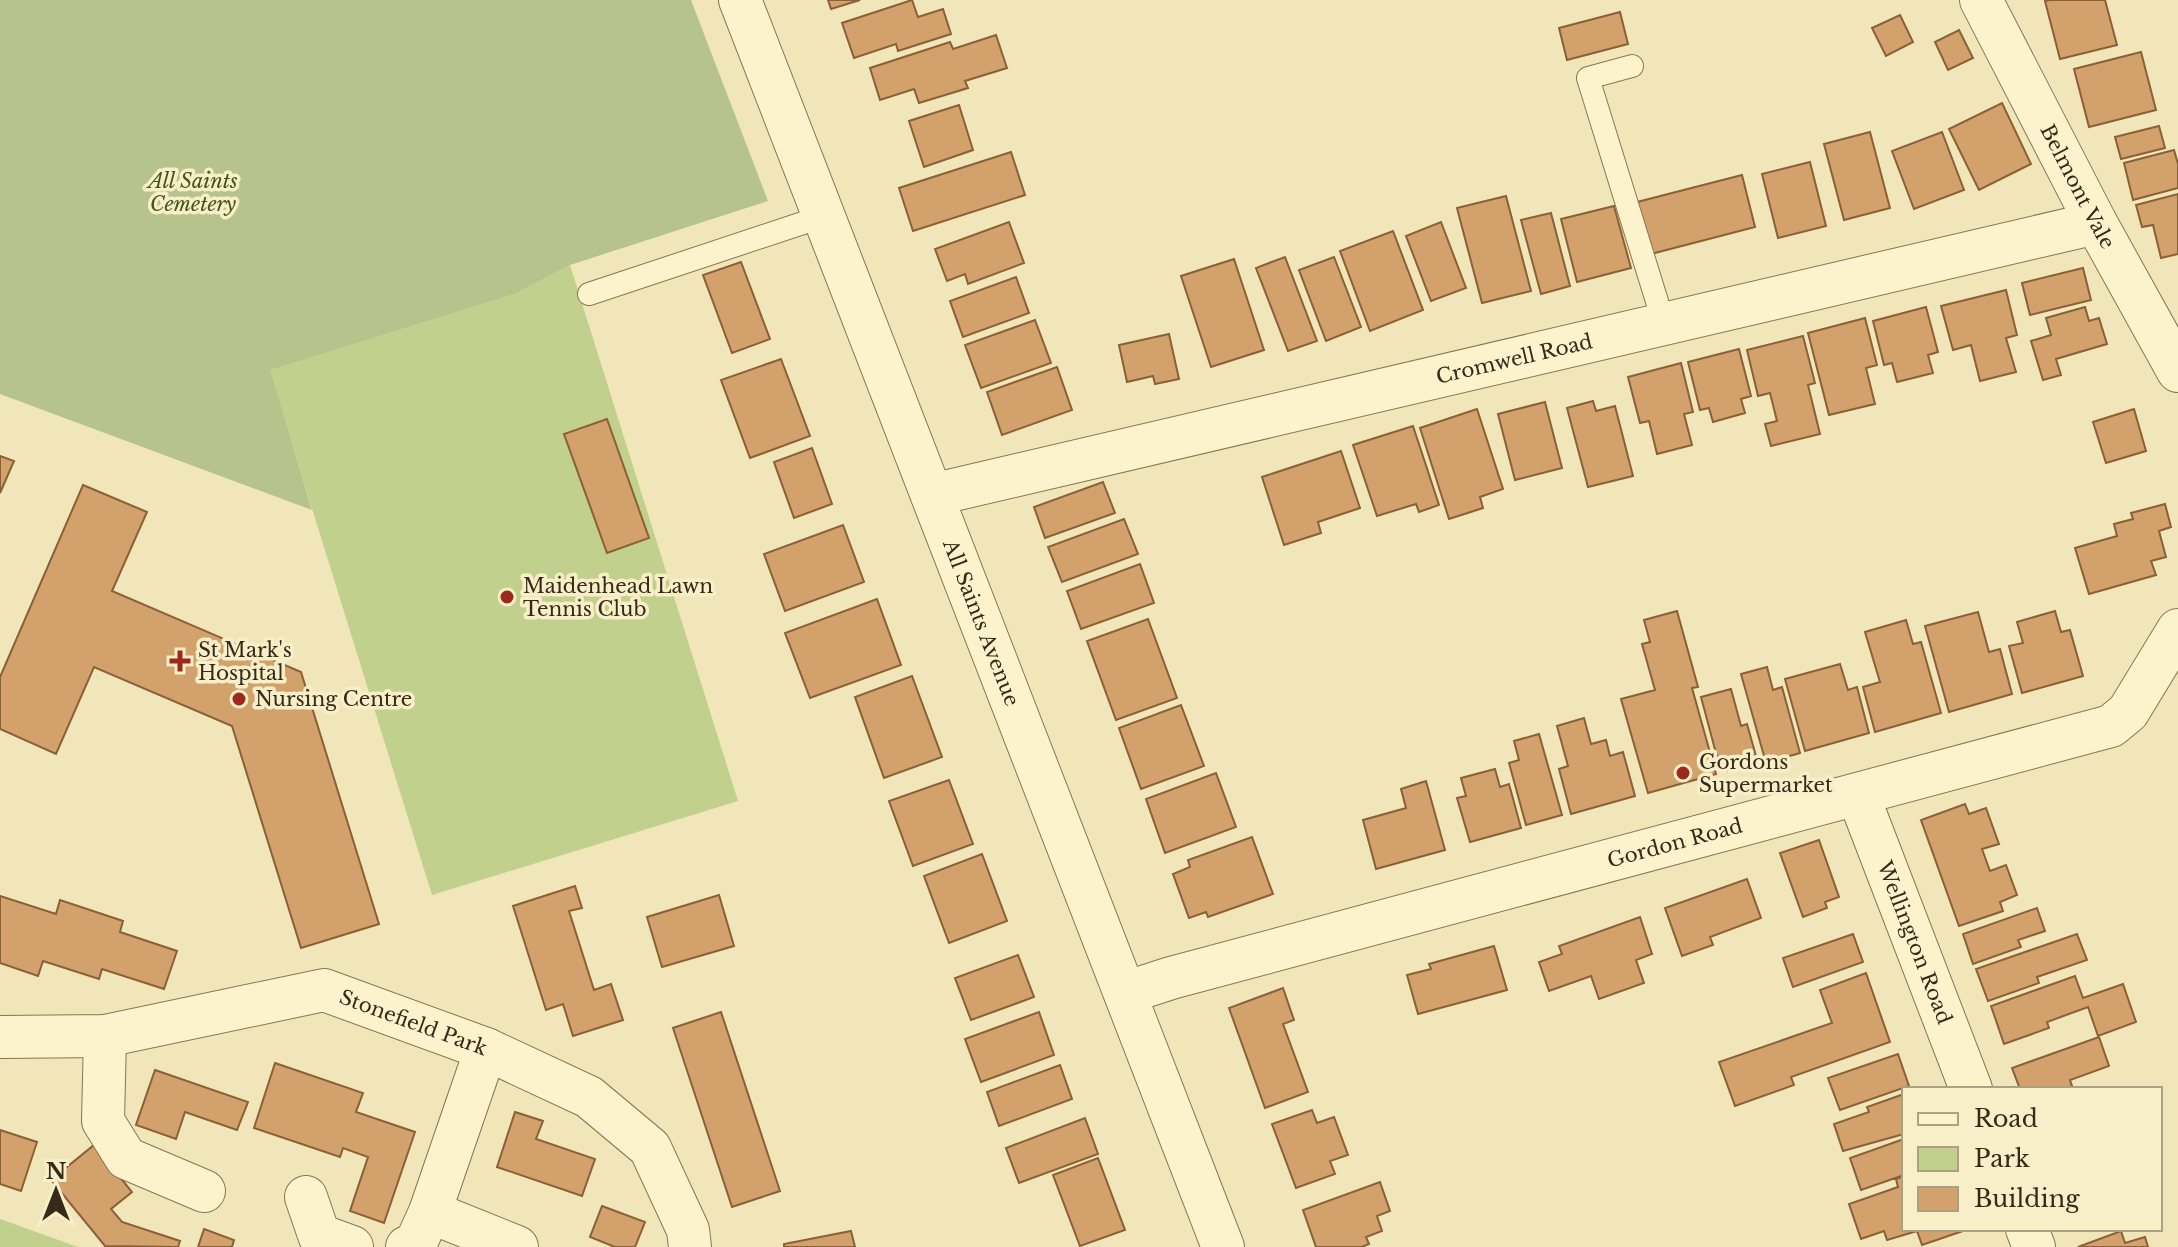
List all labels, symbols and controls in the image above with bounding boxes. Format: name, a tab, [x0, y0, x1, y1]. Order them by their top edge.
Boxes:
street label: Belmont Vale	[2035, 120, 2120, 253]
park label: All Saints Cemetery	[145, 169, 238, 216]
street label: Cromwell Road	[1434, 329, 1595, 389]
street label: All Saints Avenue	[938, 535, 1024, 710]
place label: Maidenhead Lawn Tennis Club	[523, 574, 713, 621]
marker: Maidenhead Lawn Tennis Club	[498, 588, 516, 606]
place label: St Mark's Hospital	[198, 638, 292, 685]
marker: St Mark's Hospital	[169, 650, 191, 672]
place label: Nursing Centre	[255, 687, 412, 711]
marker: Nursing Centre	[230, 690, 248, 708]
place label: Gordons Supermarket	[1699, 750, 1833, 797]
marker: Gordons Supermarket	[1674, 764, 1692, 782]
street label: Gordon Road	[1604, 813, 1745, 873]
street label: Wellington Road	[1872, 857, 1957, 1027]
street label: Stonefield Park	[336, 985, 491, 1061]
legend	[1902, 1087, 2162, 1231]
text: Road	[1974, 1104, 2038, 1133]
text: Park	[1974, 1144, 2030, 1173]
north arrow	[16, 1151, 96, 1231]
text: N	[46, 1158, 67, 1185]
text: Building	[1974, 1184, 2080, 1213]

